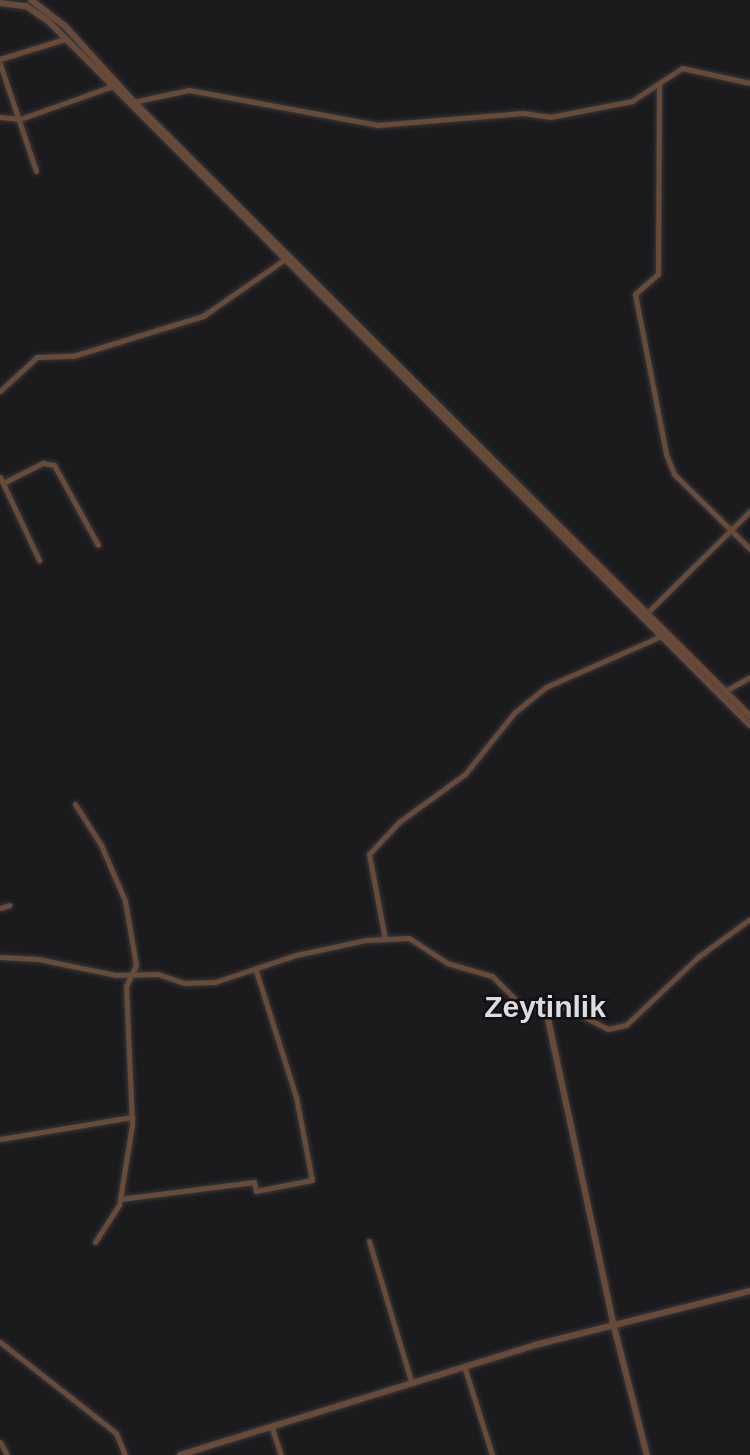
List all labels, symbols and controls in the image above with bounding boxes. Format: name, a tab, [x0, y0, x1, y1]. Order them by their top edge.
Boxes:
district label: Zeytinlik	[484, 989, 606, 1025]

